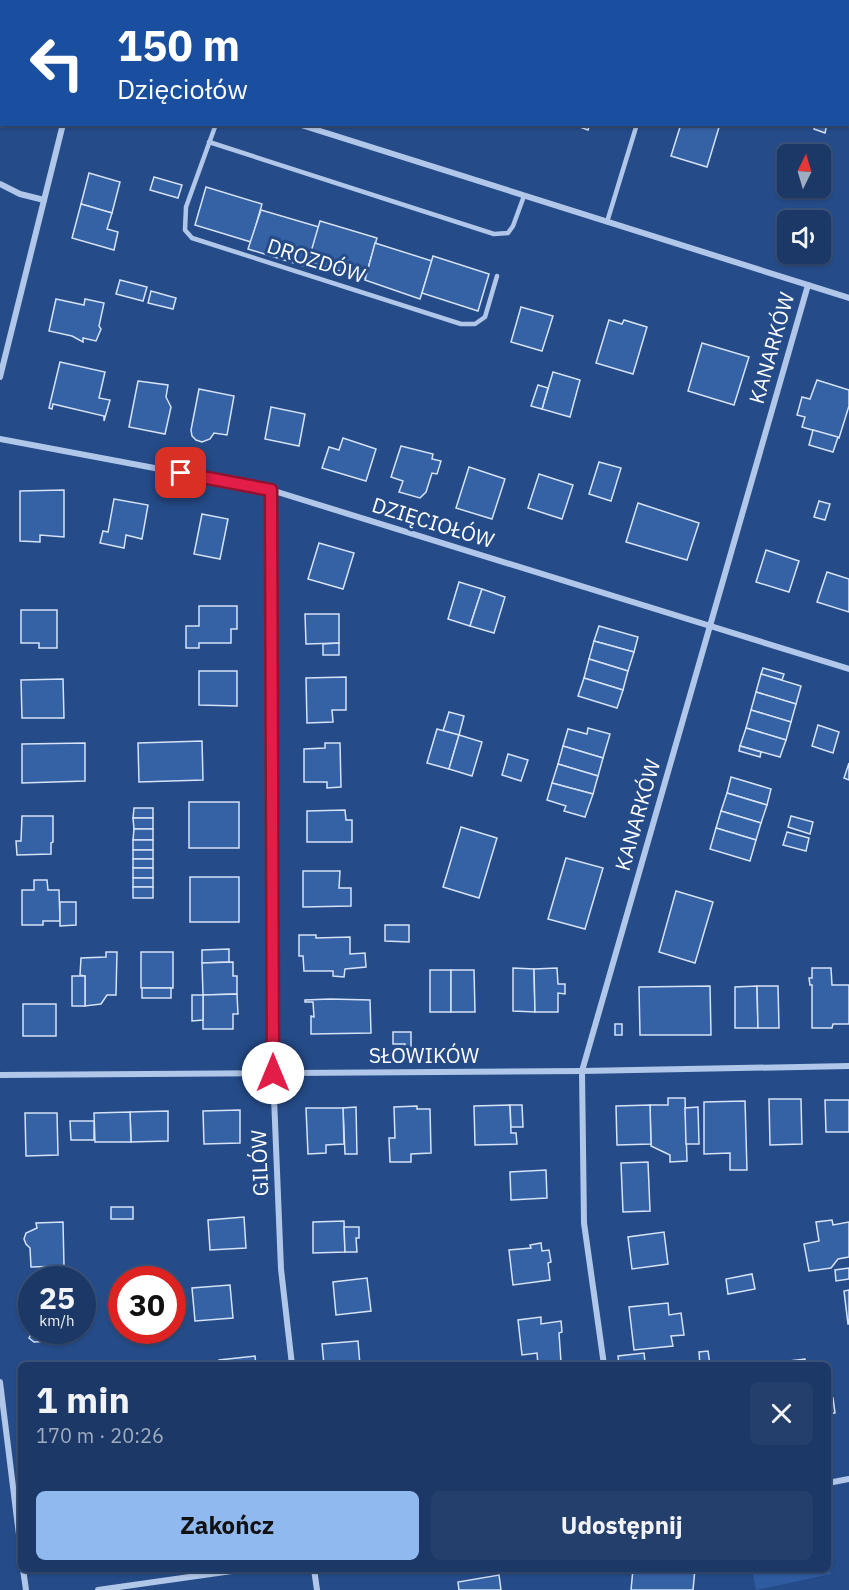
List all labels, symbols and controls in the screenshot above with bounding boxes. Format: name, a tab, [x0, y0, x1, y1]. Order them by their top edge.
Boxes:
text: 150 m	[117, 18, 240, 73]
icon: left	[18, 24, 96, 102]
text: Dzięciołów	[117, 71, 248, 106]
north arrow	[777, 144, 831, 198]
map controls	[777, 144, 831, 264]
button: sound	[777, 210, 831, 264]
street label: DROZDÓW	[264, 231, 369, 289]
street label: KANARKÓW	[742, 288, 800, 407]
pin	[155, 447, 206, 498]
icon: arrive	[164, 456, 197, 489]
street label: DZIĘCIOŁÓW	[369, 490, 498, 554]
street label: KANARKÓW	[608, 755, 666, 874]
position arrow	[241, 1041, 305, 1105]
street label: SŁOWIKÓW	[369, 1041, 480, 1069]
street label: GILÓW	[244, 1129, 274, 1197]
speed limit sign: 30	[108, 1266, 186, 1344]
text: 25	[39, 1278, 75, 1317]
text: km/h	[39, 1311, 75, 1330]
text: 1 min	[36, 1376, 130, 1423]
button: close	[750, 1382, 813, 1445]
text: 170 m · 20:26	[36, 1422, 164, 1449]
button: Zakończ	[36, 1491, 419, 1560]
button: Udostępnij	[431, 1491, 813, 1560]

